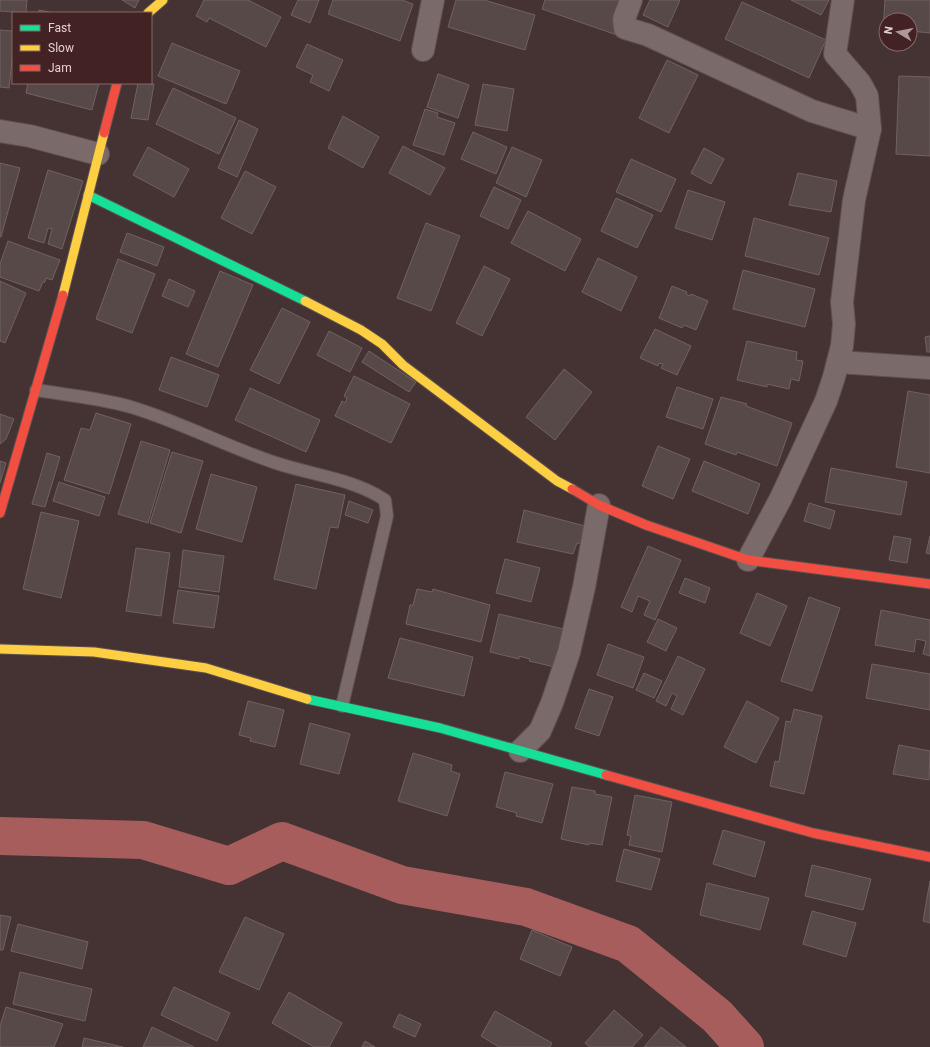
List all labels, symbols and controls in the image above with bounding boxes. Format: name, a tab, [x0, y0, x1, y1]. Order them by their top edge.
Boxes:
legend	[12, 12, 152, 84]
north arrow	[878, 12, 918, 52]
text: Fast	[48, 21, 71, 35]
text: N	[882, 25, 896, 35]
text: Slow	[48, 41, 74, 55]
text: Jam	[48, 61, 72, 75]

